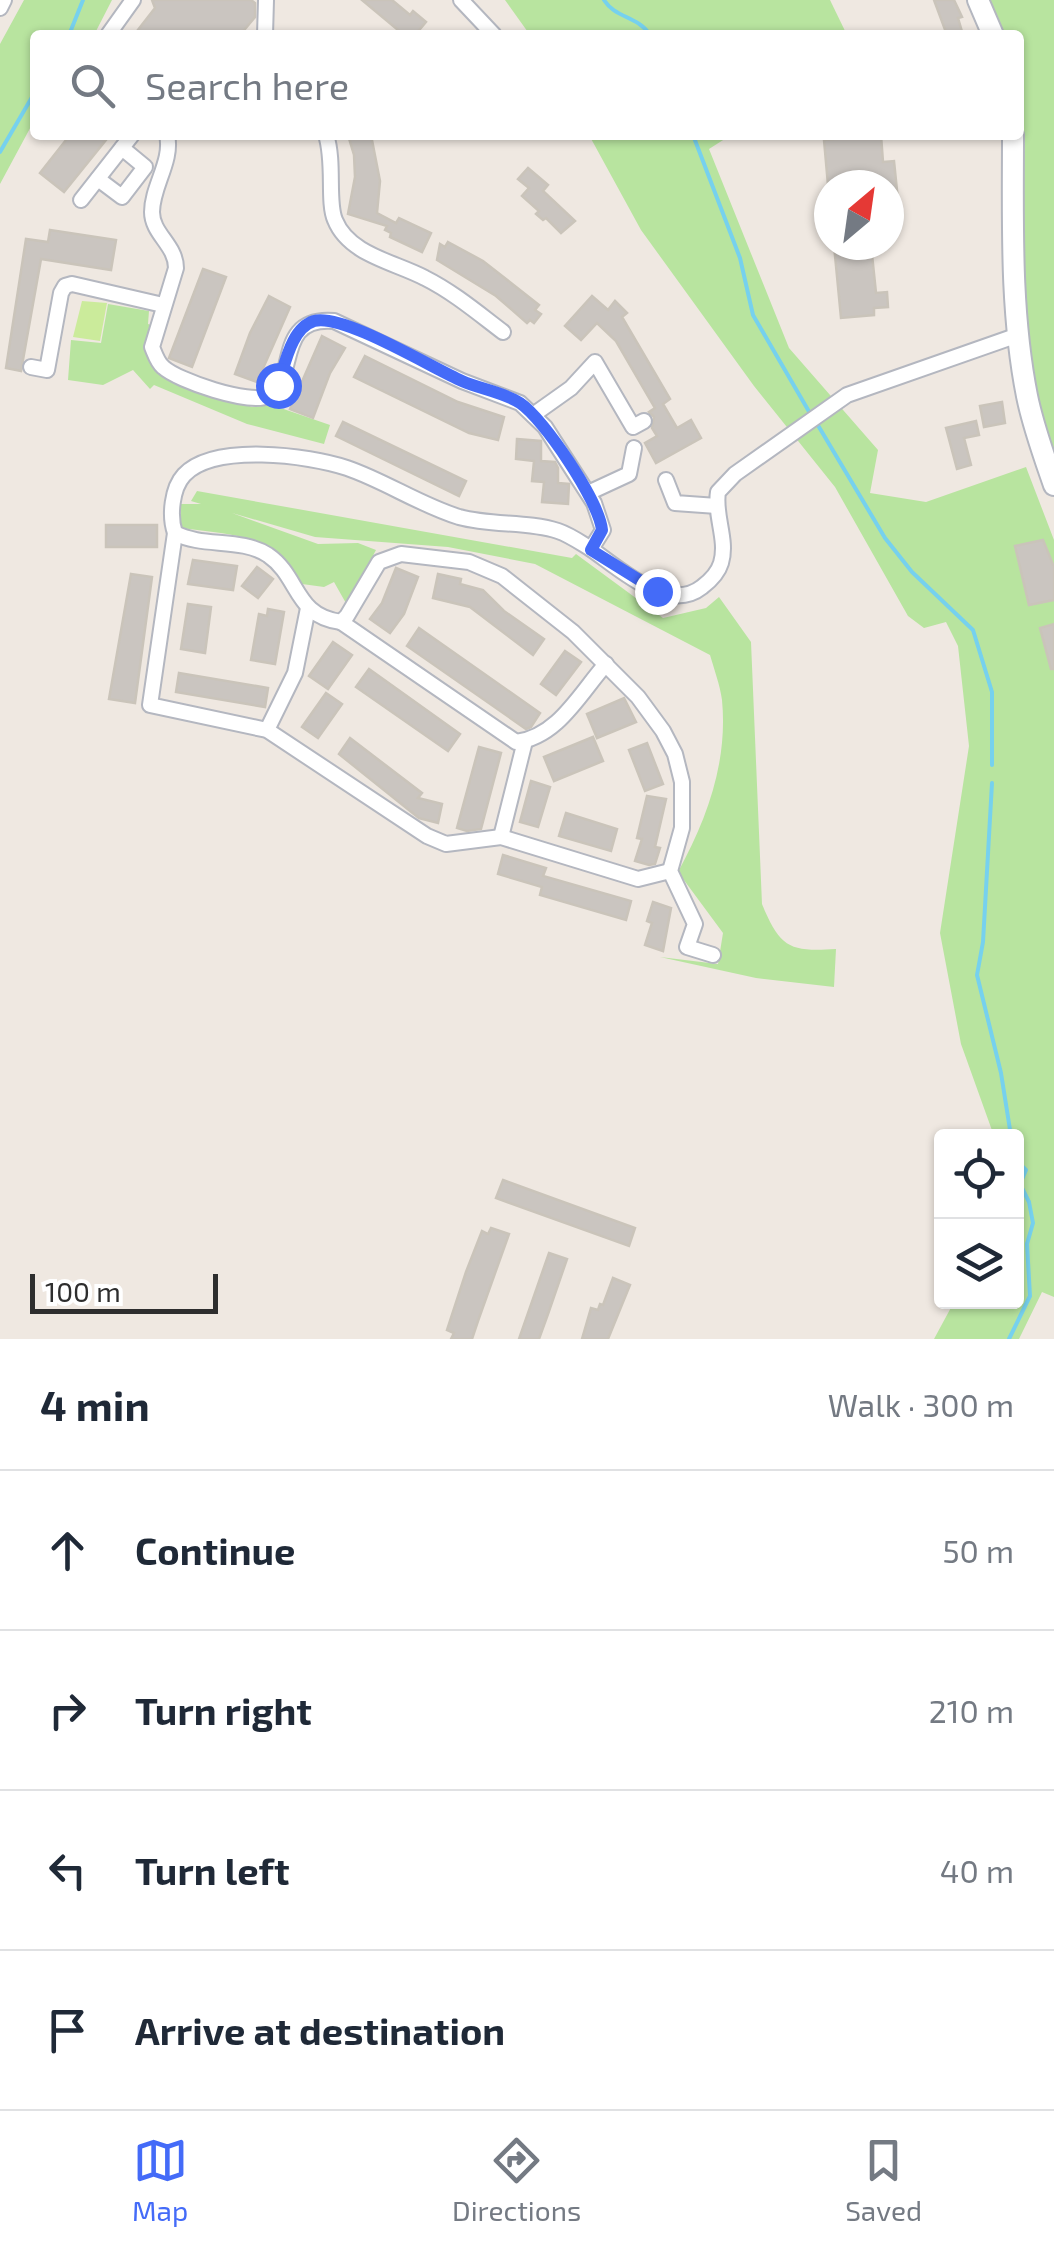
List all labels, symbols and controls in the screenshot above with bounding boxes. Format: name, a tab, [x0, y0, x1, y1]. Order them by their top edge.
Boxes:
search box	[30, 30, 1024, 140]
icon: search	[65, 58, 120, 113]
text: Search here	[145, 62, 349, 108]
north arrow	[814, 170, 904, 260]
route start	[256, 363, 302, 409]
route end	[635, 569, 681, 615]
map controls	[934, 1129, 1024, 1309]
button: locate	[934, 1129, 1024, 1219]
button: layers	[934, 1219, 1024, 1309]
scale bar	[30, 1269, 218, 1314]
text: 100 m	[45, 1274, 121, 1308]
text: 4 min	[40, 1379, 150, 1429]
text: Walk · 300 m	[828, 1385, 1014, 1423]
icon: ahead	[40, 1523, 95, 1578]
text: Continue	[135, 1527, 295, 1573]
text: 50 m	[942, 1531, 1014, 1569]
icon: right	[40, 1683, 95, 1738]
text: Turn right	[135, 1687, 312, 1733]
text: 210 m	[929, 1691, 1014, 1729]
icon: left	[40, 1843, 95, 1898]
text: Turn left	[135, 1847, 290, 1893]
text: 40 m	[940, 1851, 1014, 1889]
icon: arrive	[40, 2003, 95, 2058]
text: Arrive at destination	[135, 2007, 505, 2053]
tab: Map	[132, 2133, 188, 2227]
tab: Directions	[452, 2133, 581, 2227]
tab: Saved	[845, 2133, 922, 2227]

